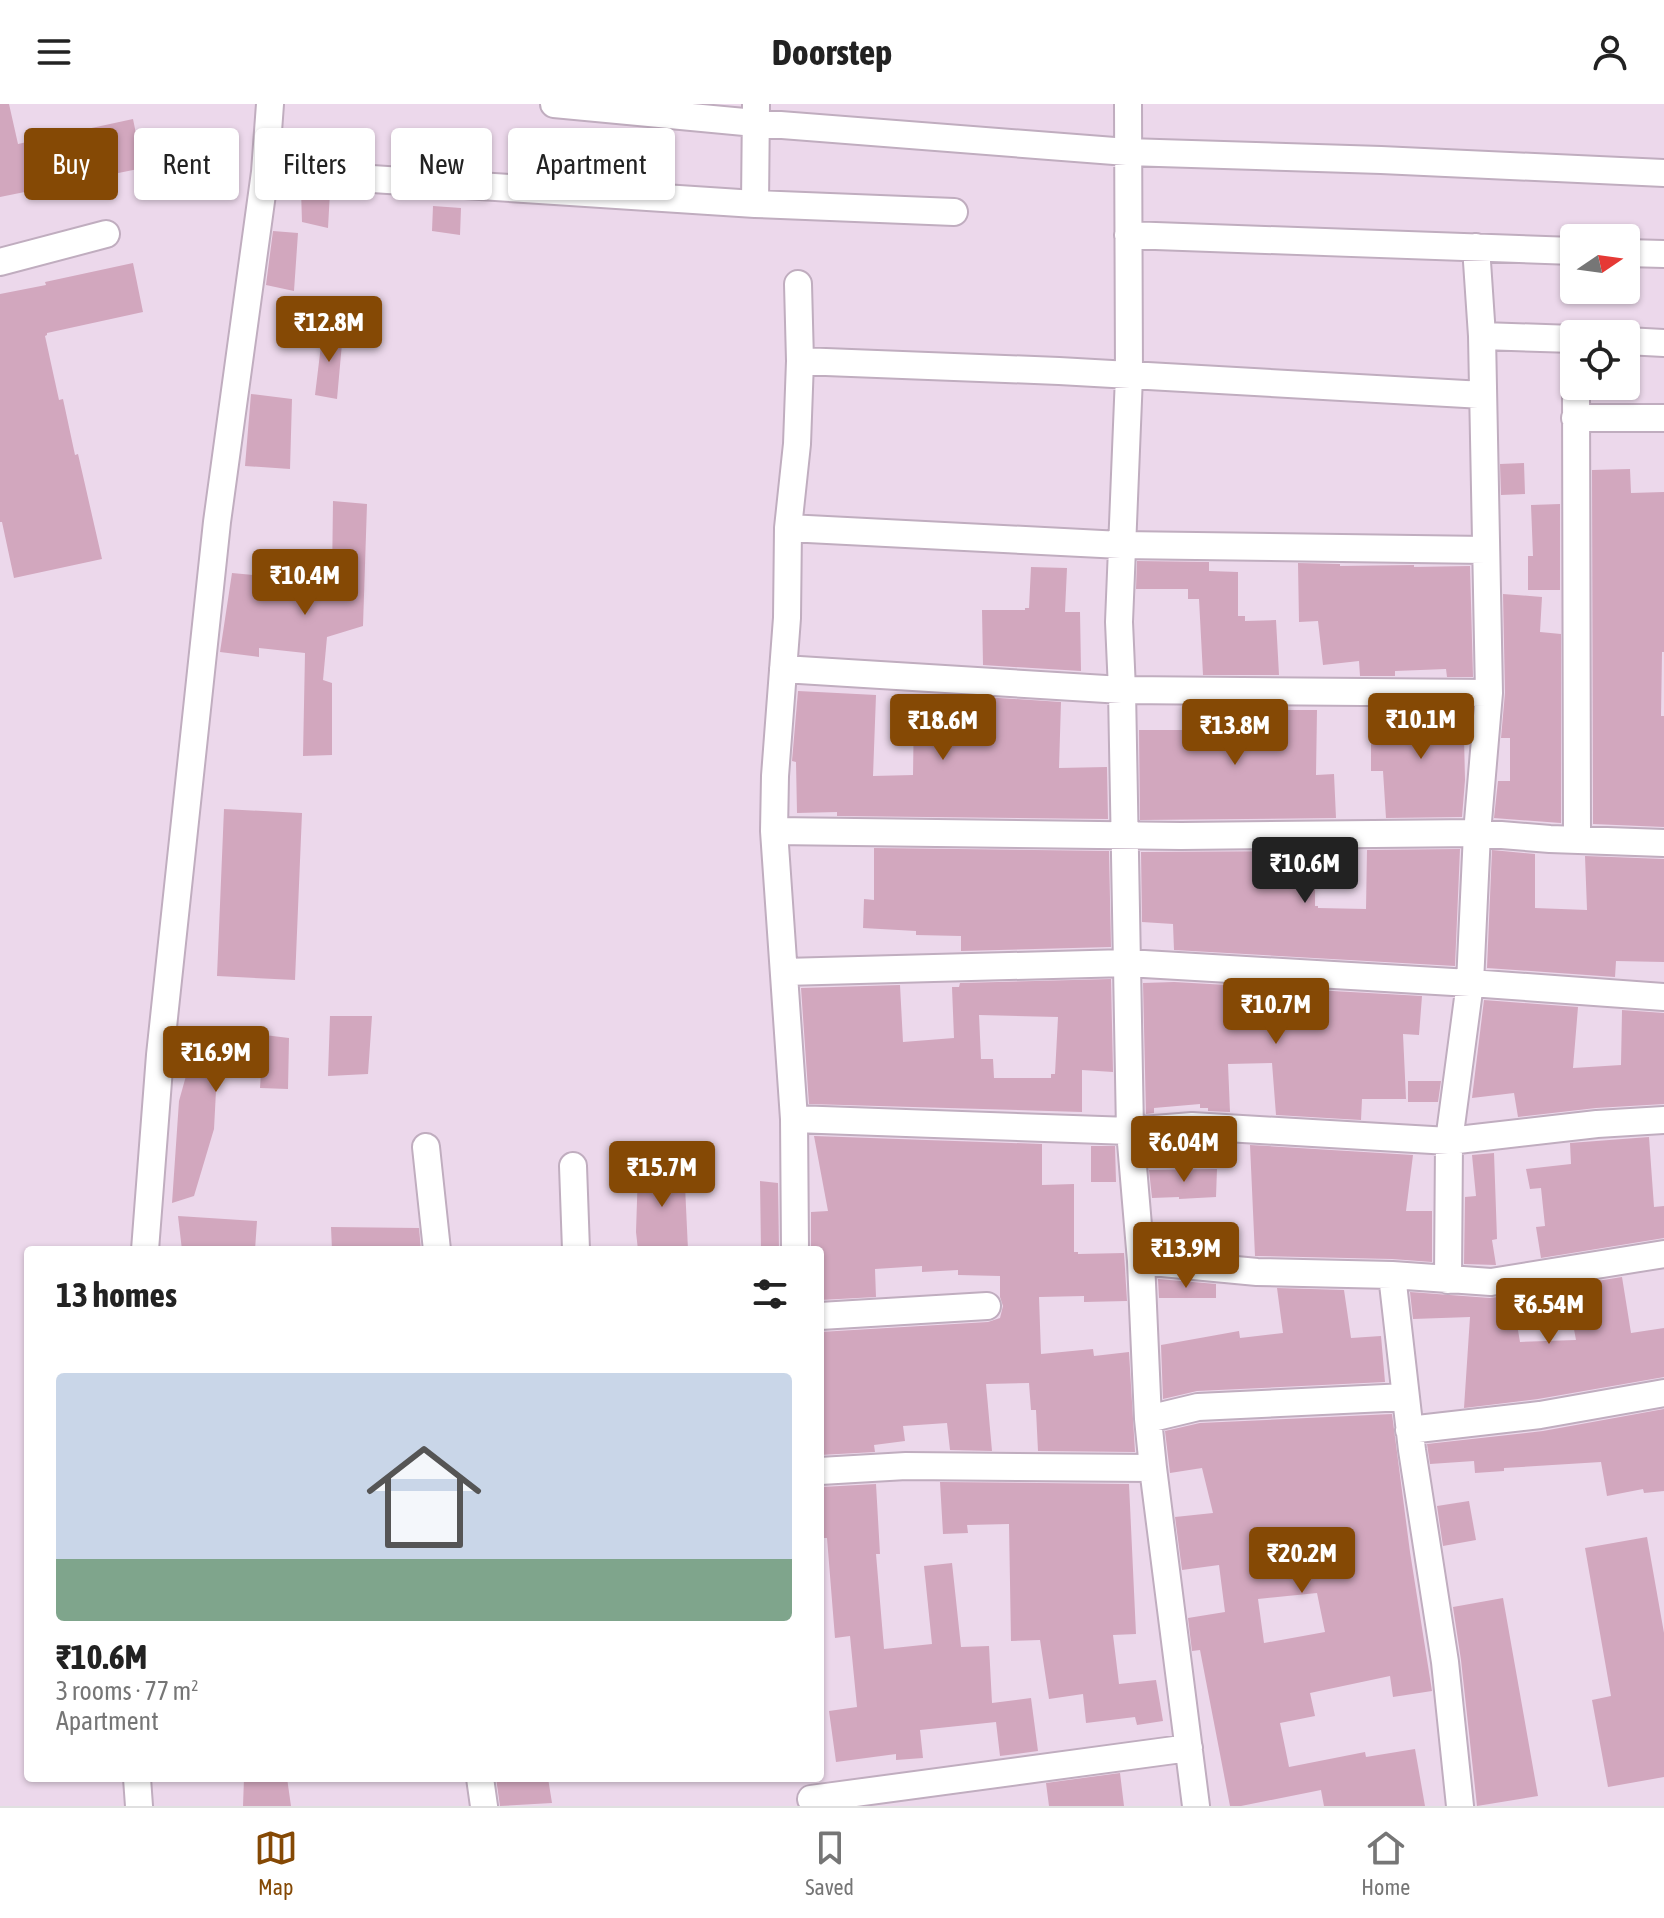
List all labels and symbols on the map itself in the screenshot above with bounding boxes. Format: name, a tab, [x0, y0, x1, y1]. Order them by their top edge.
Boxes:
north arrow	[1560, 224, 1640, 304]
pin: ₹12.8M	[264, 296, 394, 364]
pin: ₹10.4M	[240, 549, 370, 617]
pin: ₹10.1M	[1356, 693, 1486, 761]
pin: ₹18.6M	[878, 694, 1008, 762]
pin: ₹13.8M	[1170, 699, 1300, 767]
pin: ₹10.6M	[1240, 837, 1370, 905]
pin: ₹10.7M	[1211, 978, 1341, 1046]
pin: ₹16.9M	[151, 1026, 281, 1094]
pin: ₹6.04M	[1119, 1116, 1249, 1184]
pin: ₹15.7M	[597, 1141, 727, 1209]
pin: ₹13.9M	[1121, 1222, 1251, 1290]
pin: ₹6.54M	[1484, 1278, 1614, 1346]
pin: ₹20.2M	[1237, 1527, 1367, 1595]

